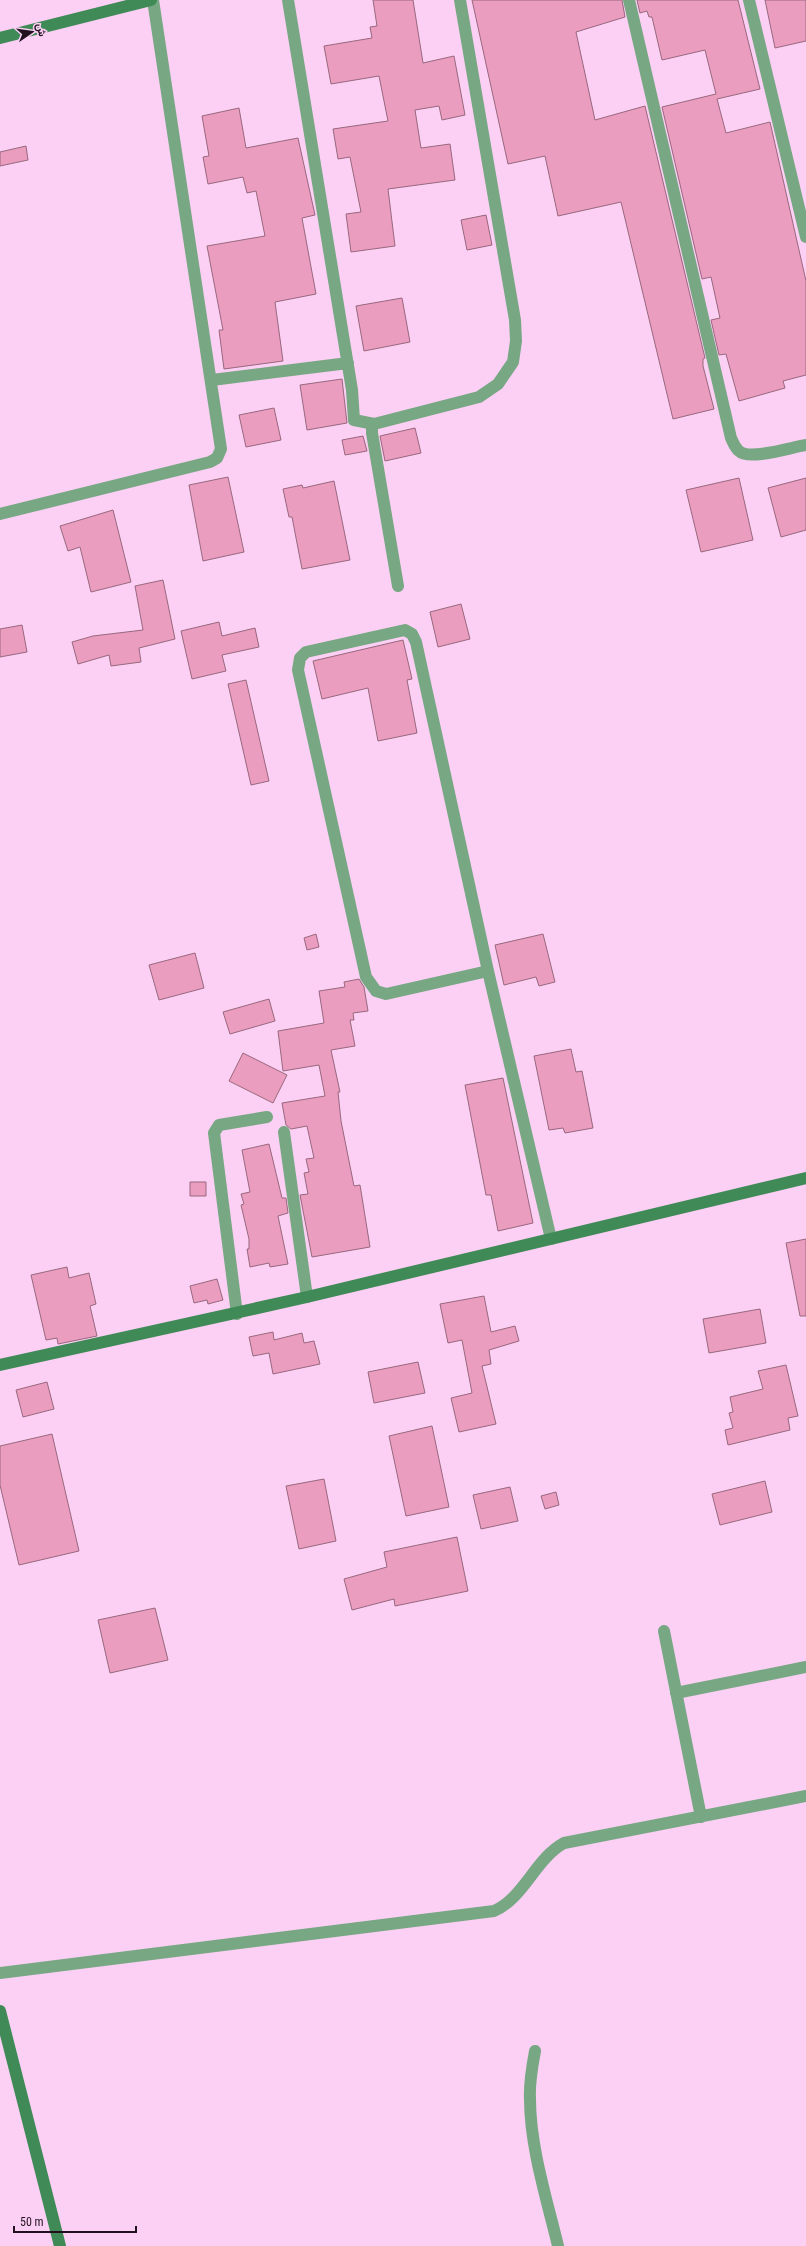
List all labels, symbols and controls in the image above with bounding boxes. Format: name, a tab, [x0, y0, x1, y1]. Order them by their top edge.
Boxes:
north arrow	[12, 12, 52, 52]
text: ش	[33, 22, 49, 38]
scale bar	[14, 2208, 136, 2234]
text: 50 m	[20, 2215, 44, 2229]

